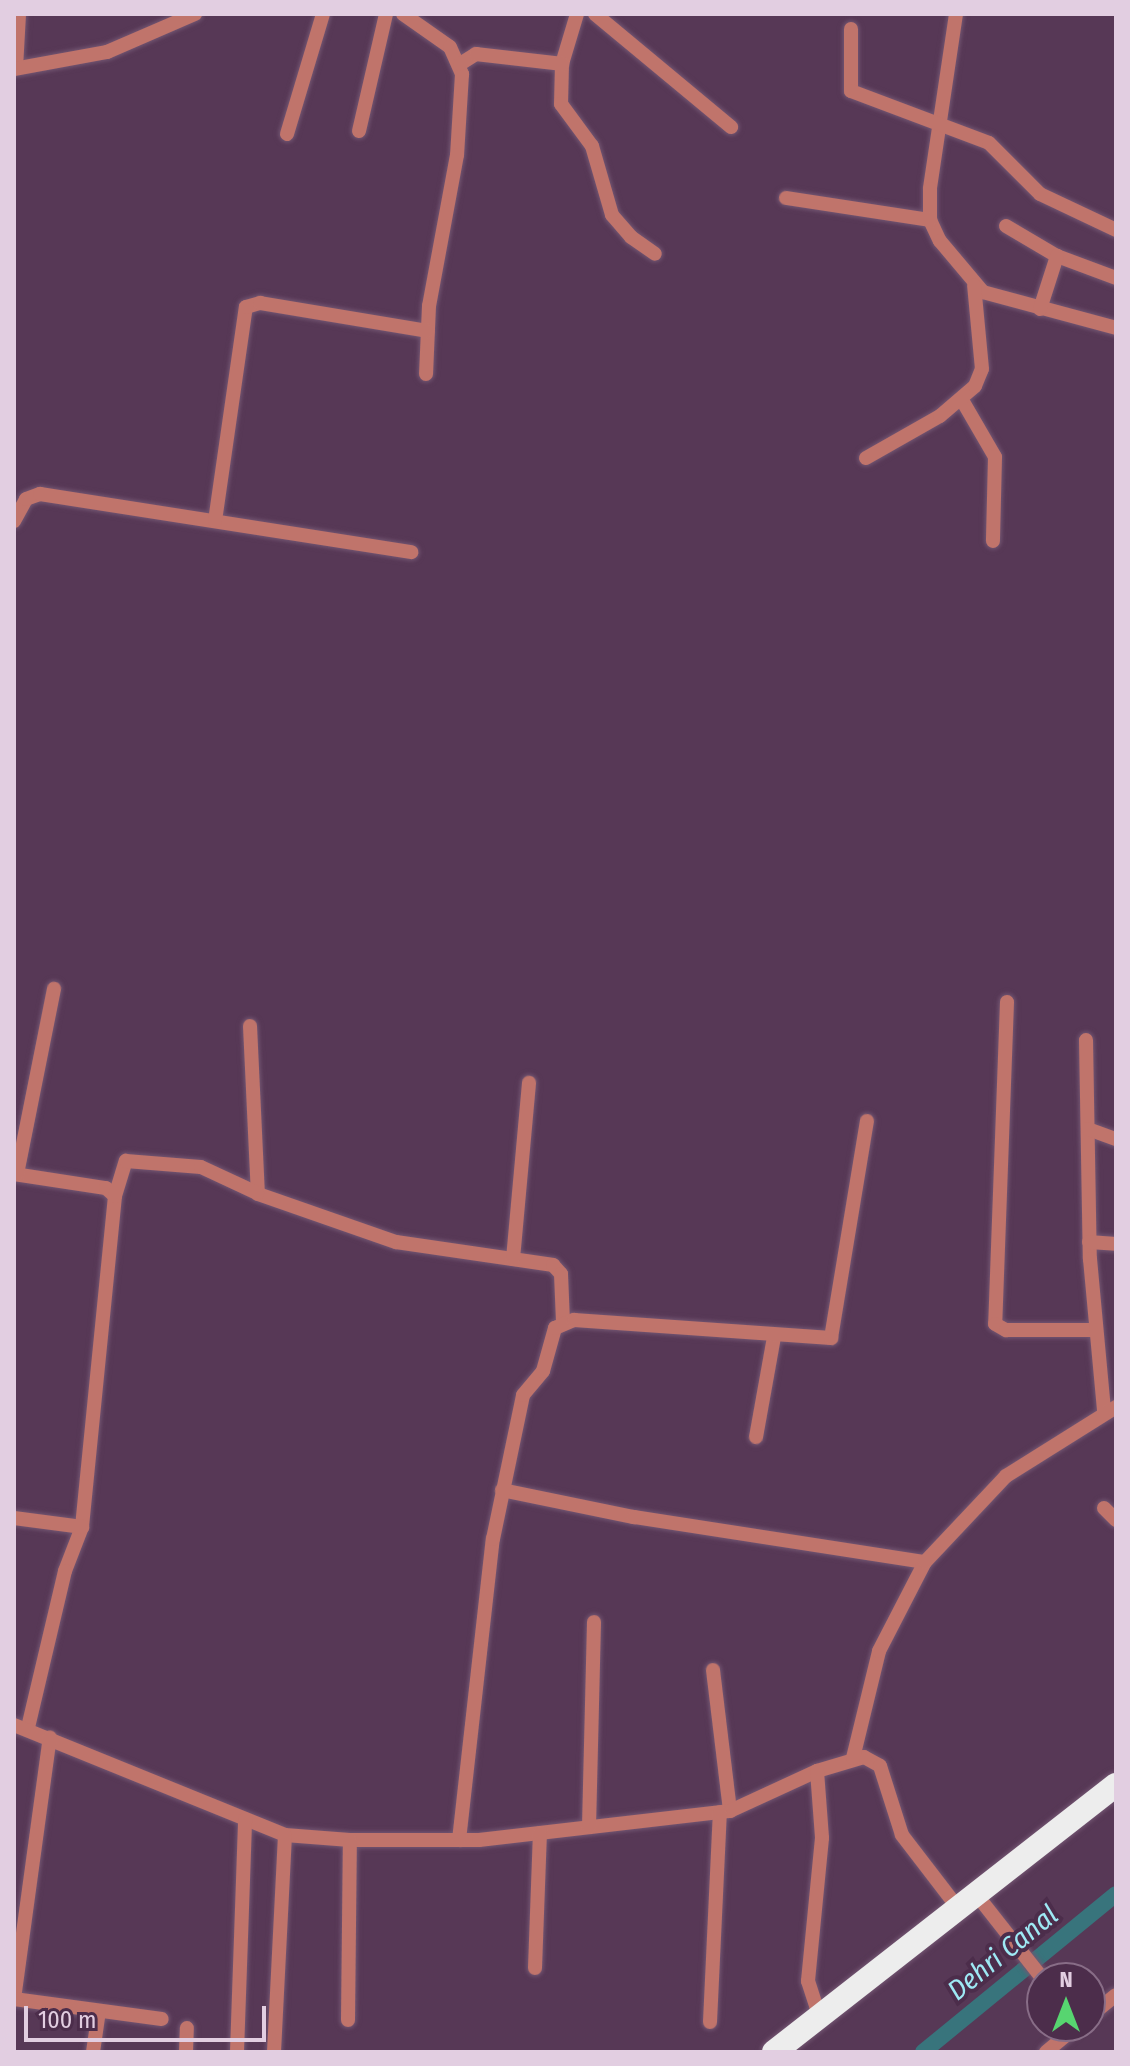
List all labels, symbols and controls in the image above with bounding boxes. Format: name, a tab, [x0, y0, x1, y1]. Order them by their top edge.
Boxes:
water label: Dehri Canal	[941, 1898, 1065, 2008]
north arrow	[1026, 1962, 1106, 2042]
text: N	[1059, 1966, 1073, 1993]
scale bar	[28, 1990, 270, 2040]
text: 100 m	[38, 2006, 96, 2034]

